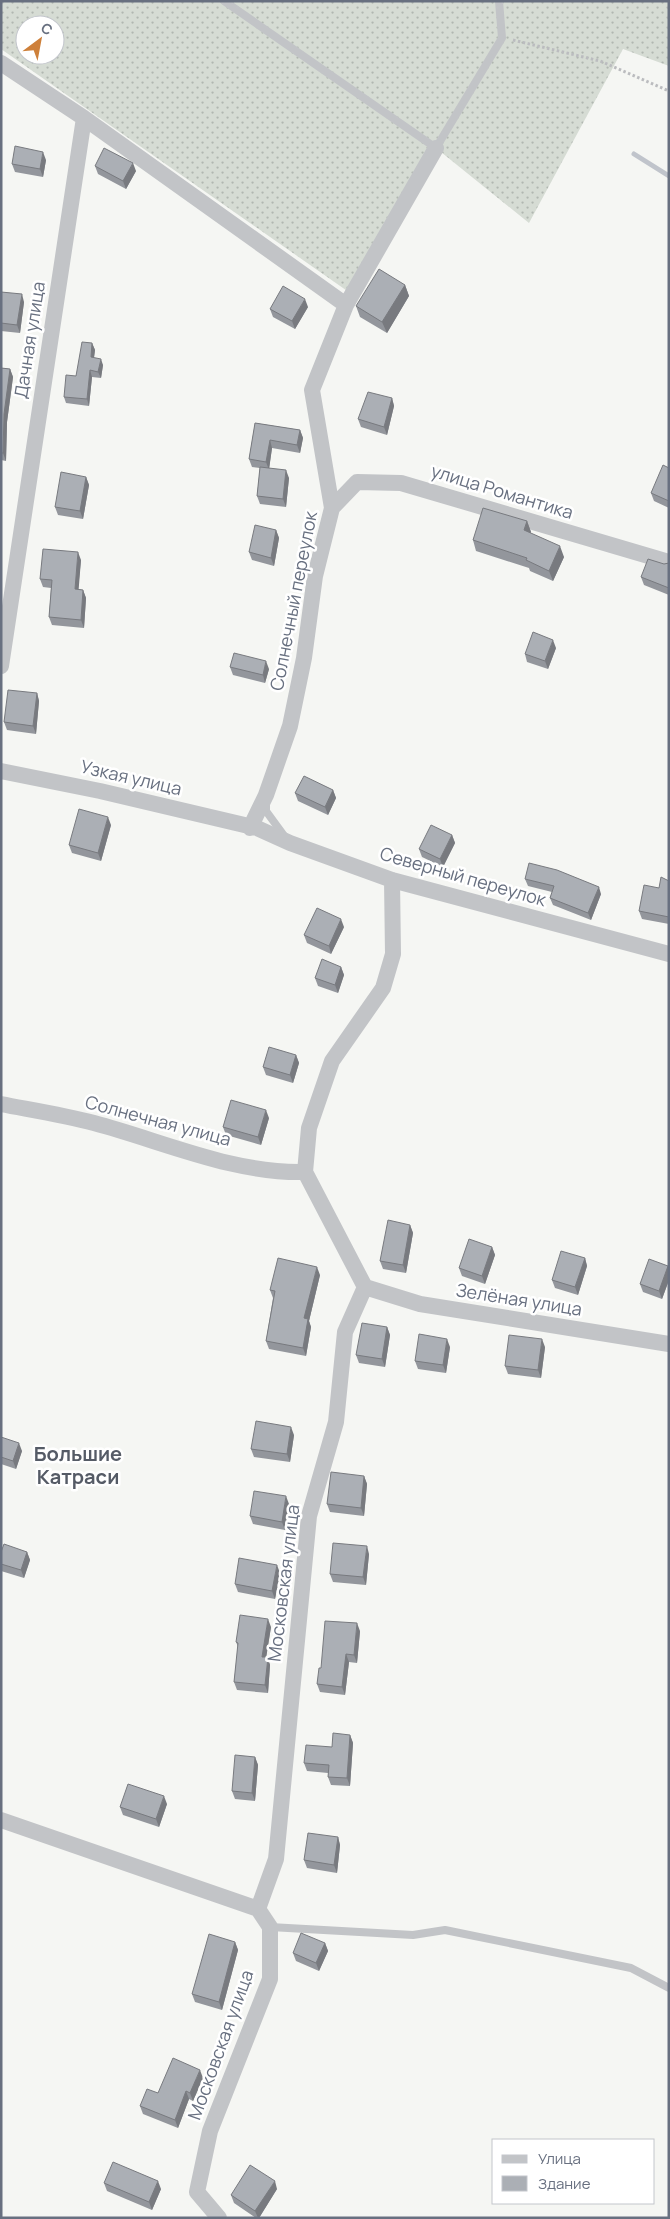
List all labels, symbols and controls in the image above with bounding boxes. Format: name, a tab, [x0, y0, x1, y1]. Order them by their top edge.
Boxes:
north arrow	[15, 15, 65, 65]
text: С	[38, 18, 57, 39]
street label: Дачная улица	[8, 280, 50, 400]
street label: улица Романтика	[428, 458, 576, 524]
street label: Солнечный переулок	[264, 508, 322, 693]
street label: Узкая улица	[78, 754, 184, 800]
street label: Северный переулок	[377, 841, 550, 912]
street label: Солнечная улица	[83, 1089, 234, 1151]
street label: Зелёная улица	[454, 1277, 584, 1321]
district label: Большие Катраси	[34, 1440, 122, 1490]
street label: Московская улица	[261, 1503, 305, 1663]
street label: Московская улица	[182, 1966, 258, 2123]
legend	[492, 2139, 655, 2204]
text: Улица	[538, 2148, 581, 2169]
text: Здание	[538, 2173, 591, 2194]

